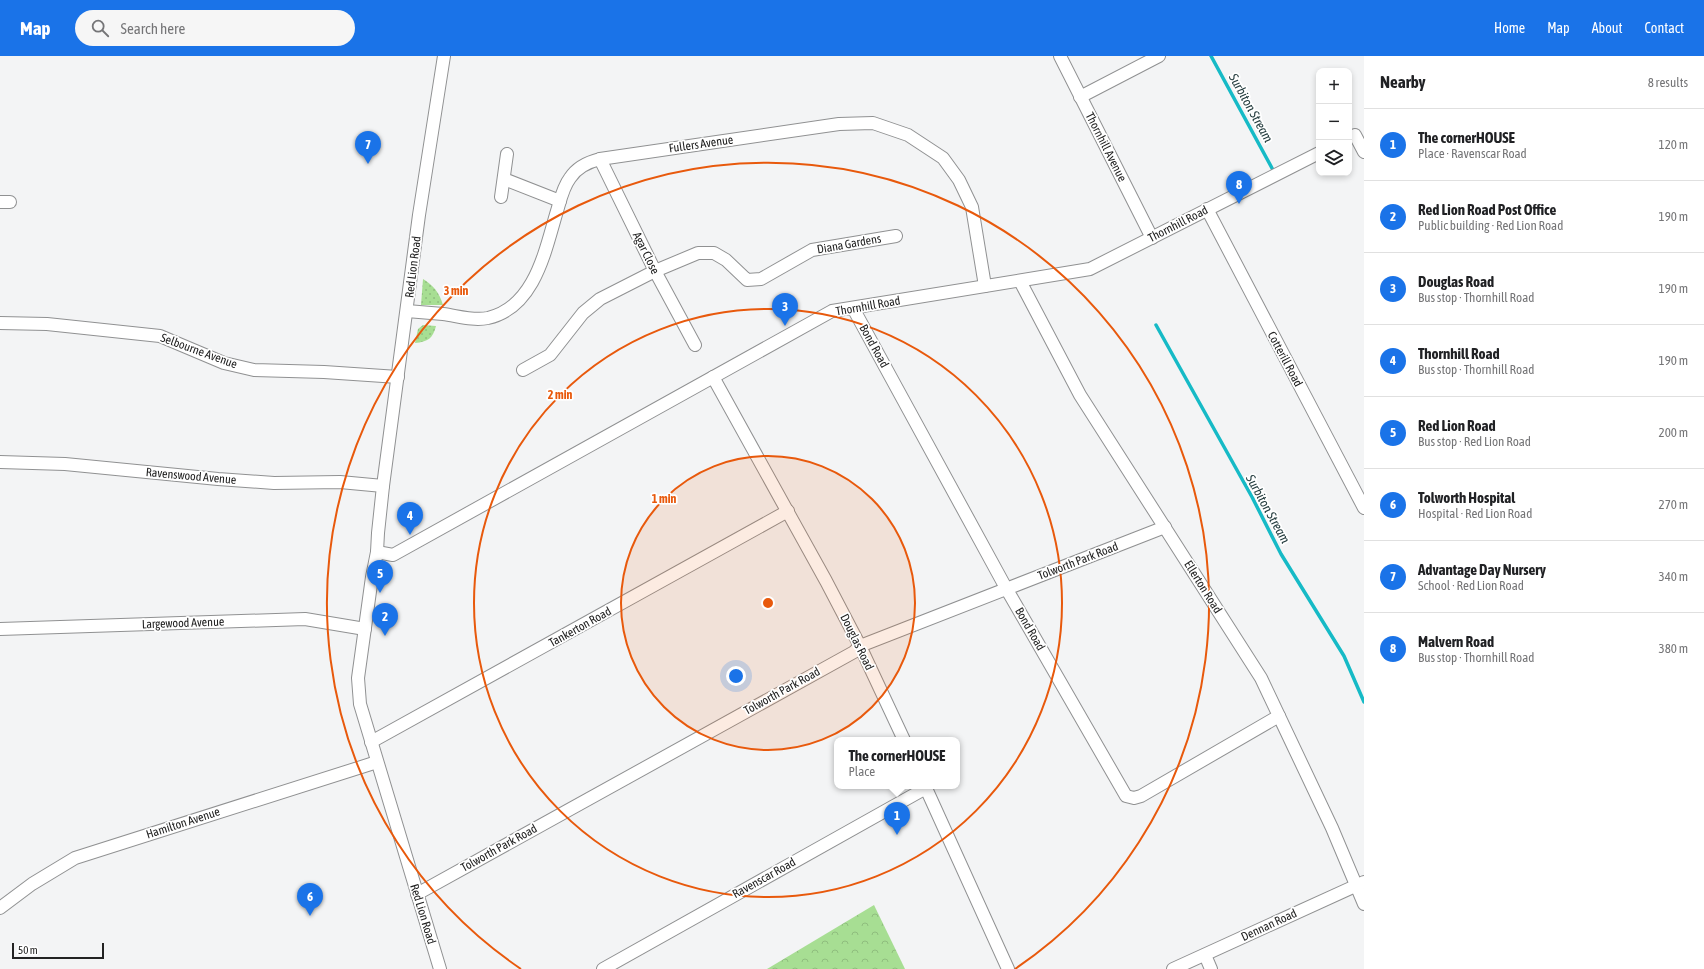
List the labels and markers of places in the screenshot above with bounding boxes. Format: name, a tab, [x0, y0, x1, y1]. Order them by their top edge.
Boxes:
pin: 7	[355, 131, 381, 164]
pin: 8	[1226, 171, 1252, 204]
pin: 3	[772, 293, 798, 326]
pin: 4	[397, 502, 423, 535]
pin: 5	[367, 560, 393, 593]
centre of rings	[761, 596, 775, 610]
pin: 2	[372, 603, 398, 636]
pin: 1	[884, 802, 910, 835]
pin: 6	[297, 883, 323, 916]

